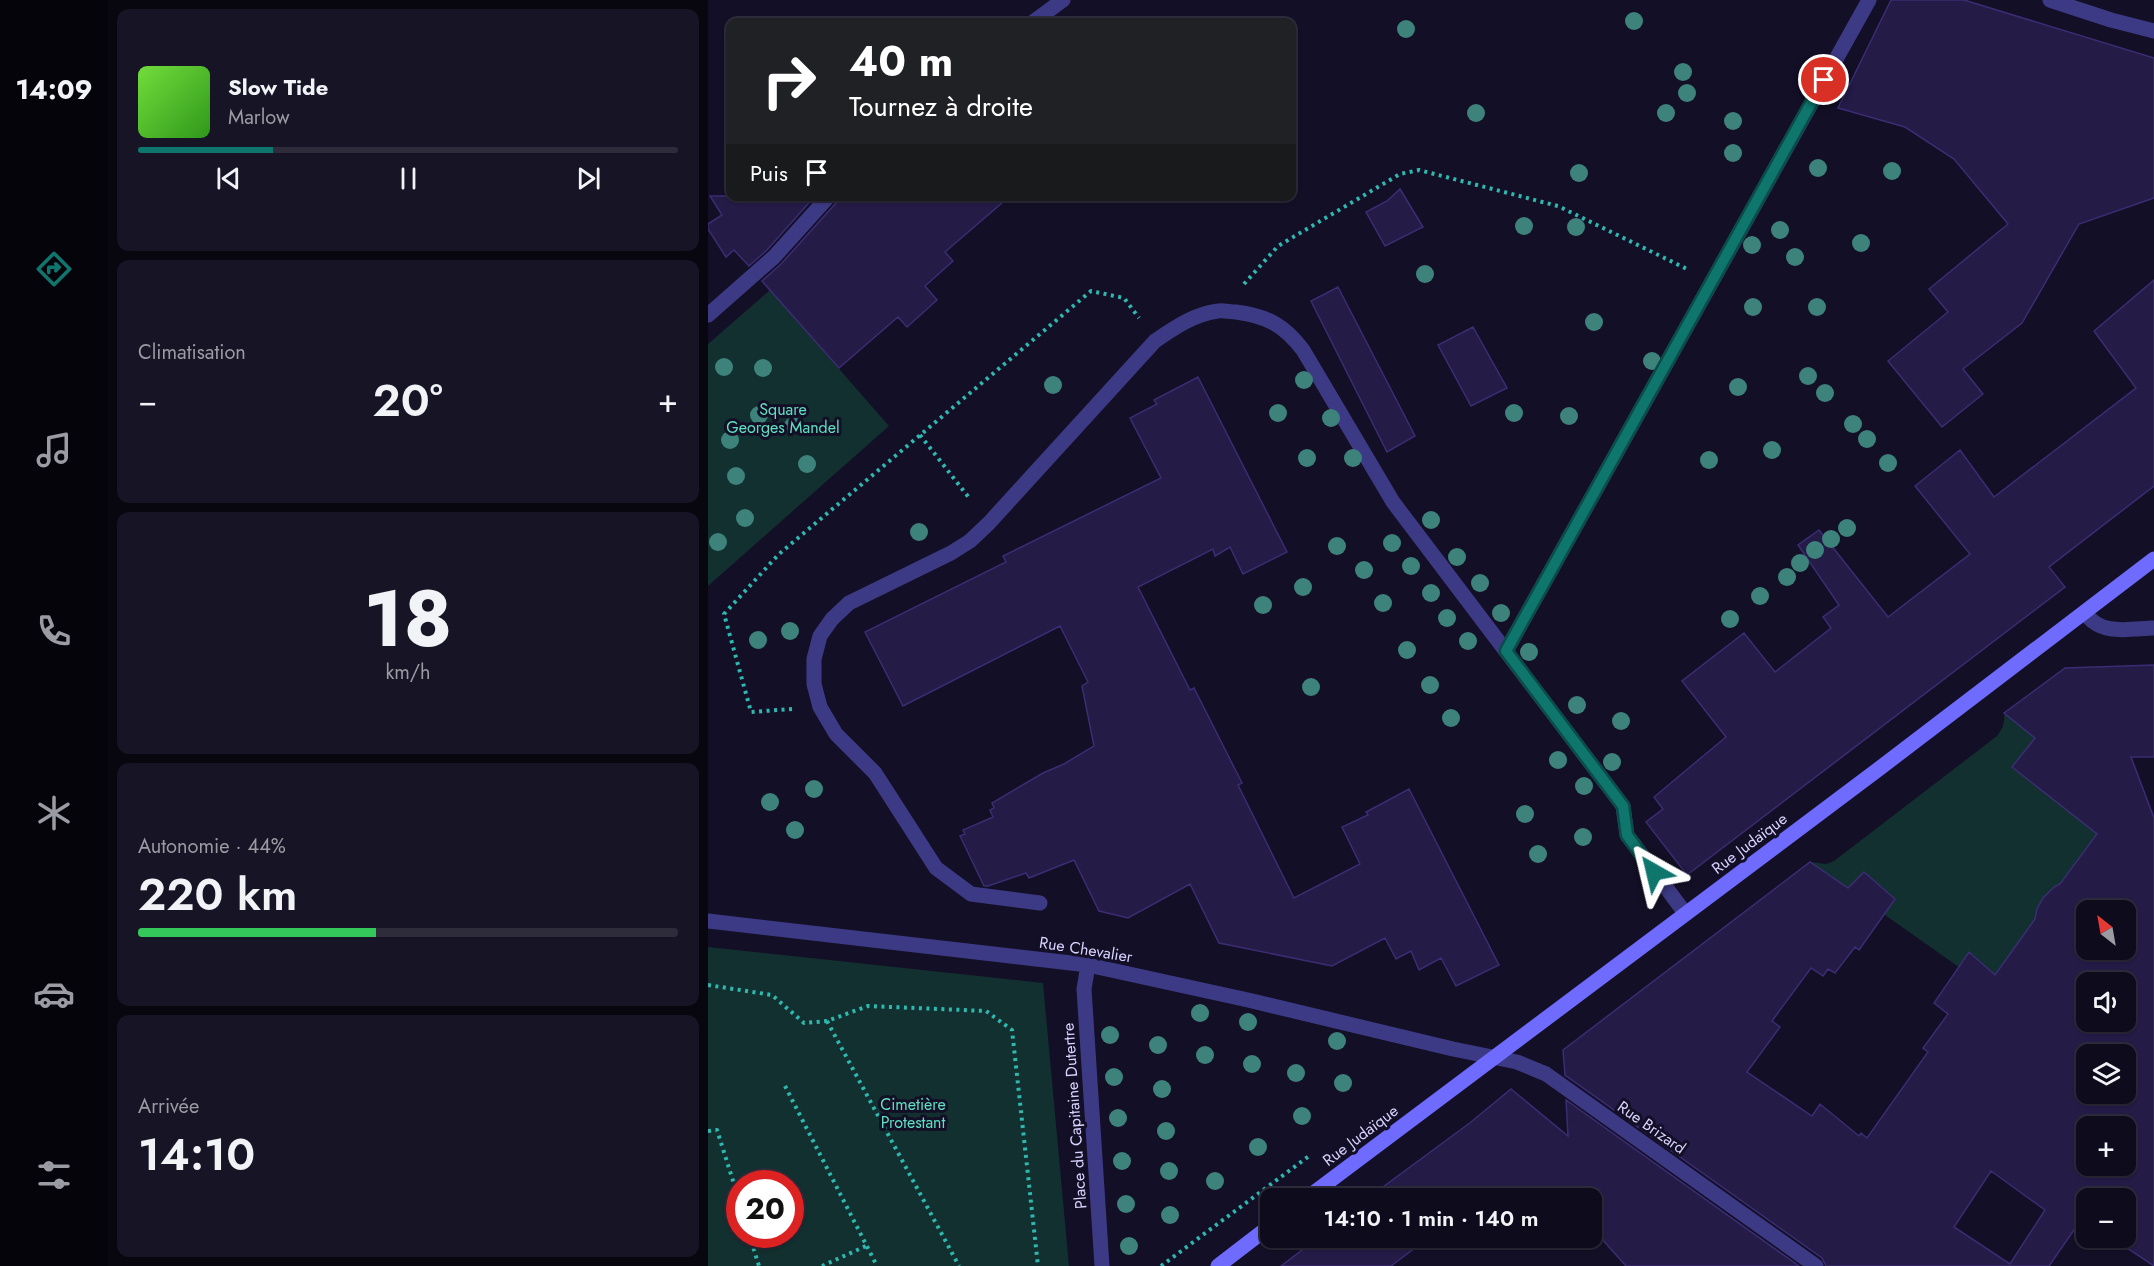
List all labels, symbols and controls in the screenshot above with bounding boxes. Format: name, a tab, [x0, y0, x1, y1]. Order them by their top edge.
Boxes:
text: 40 m	[849, 31, 953, 92]
icon: right	[750, 42, 828, 120]
pin	[1798, 54, 1849, 105]
icon: arrive	[1807, 63, 1840, 96]
text: 14:09	[15, 70, 93, 109]
text: Slow Tide	[228, 71, 328, 103]
text: Tournez à droite	[849, 87, 1033, 126]
text: Marlow	[228, 103, 290, 132]
icon: arrive	[800, 156, 833, 189]
text: Puis	[750, 157, 788, 189]
icon: previous	[212, 162, 245, 195]
icon: pause	[392, 162, 425, 195]
icon: next	[572, 162, 605, 195]
icon: directions	[33, 248, 75, 290]
text: Climatisation	[138, 338, 246, 367]
text: 20°	[372, 368, 443, 433]
text: −	[138, 377, 157, 424]
text: +	[658, 377, 678, 424]
park label: Square Georges Mandel	[726, 398, 840, 439]
icon: music	[33, 429, 75, 471]
text: 18	[364, 563, 452, 675]
icon: phone	[33, 610, 75, 652]
text: km/h	[385, 658, 431, 687]
icon: climate	[33, 792, 75, 834]
street label: Rue Judaïque	[1707, 807, 1792, 879]
text: Autonomie · 44%	[138, 832, 286, 861]
position arrow	[1622, 840, 1686, 904]
text: 220 km	[138, 862, 297, 927]
north arrow	[2076, 900, 2136, 960]
map controls	[2076, 900, 2136, 1248]
street label: Rue Chevalier	[1038, 931, 1135, 968]
button: sound	[2076, 972, 2136, 1032]
icon: car	[33, 973, 75, 1015]
street label: Place du Capitaine Dutertre	[1057, 1022, 1092, 1210]
button: layers	[2076, 1044, 2136, 1104]
text: Arrivée	[138, 1092, 199, 1121]
park label: Cimetière Protestant	[880, 1093, 946, 1134]
street label: Rue Brizard	[1613, 1095, 1691, 1159]
street label: Rue Judaïque	[1318, 1099, 1403, 1171]
button: +	[2076, 1116, 2136, 1176]
text: 14:10	[138, 1122, 255, 1187]
icon: filters	[33, 1154, 75, 1196]
speed limit sign: 20	[726, 1170, 804, 1248]
button: −	[2076, 1188, 2136, 1248]
text: 14:10 · 1 min · 140 m	[1324, 1202, 1538, 1234]

